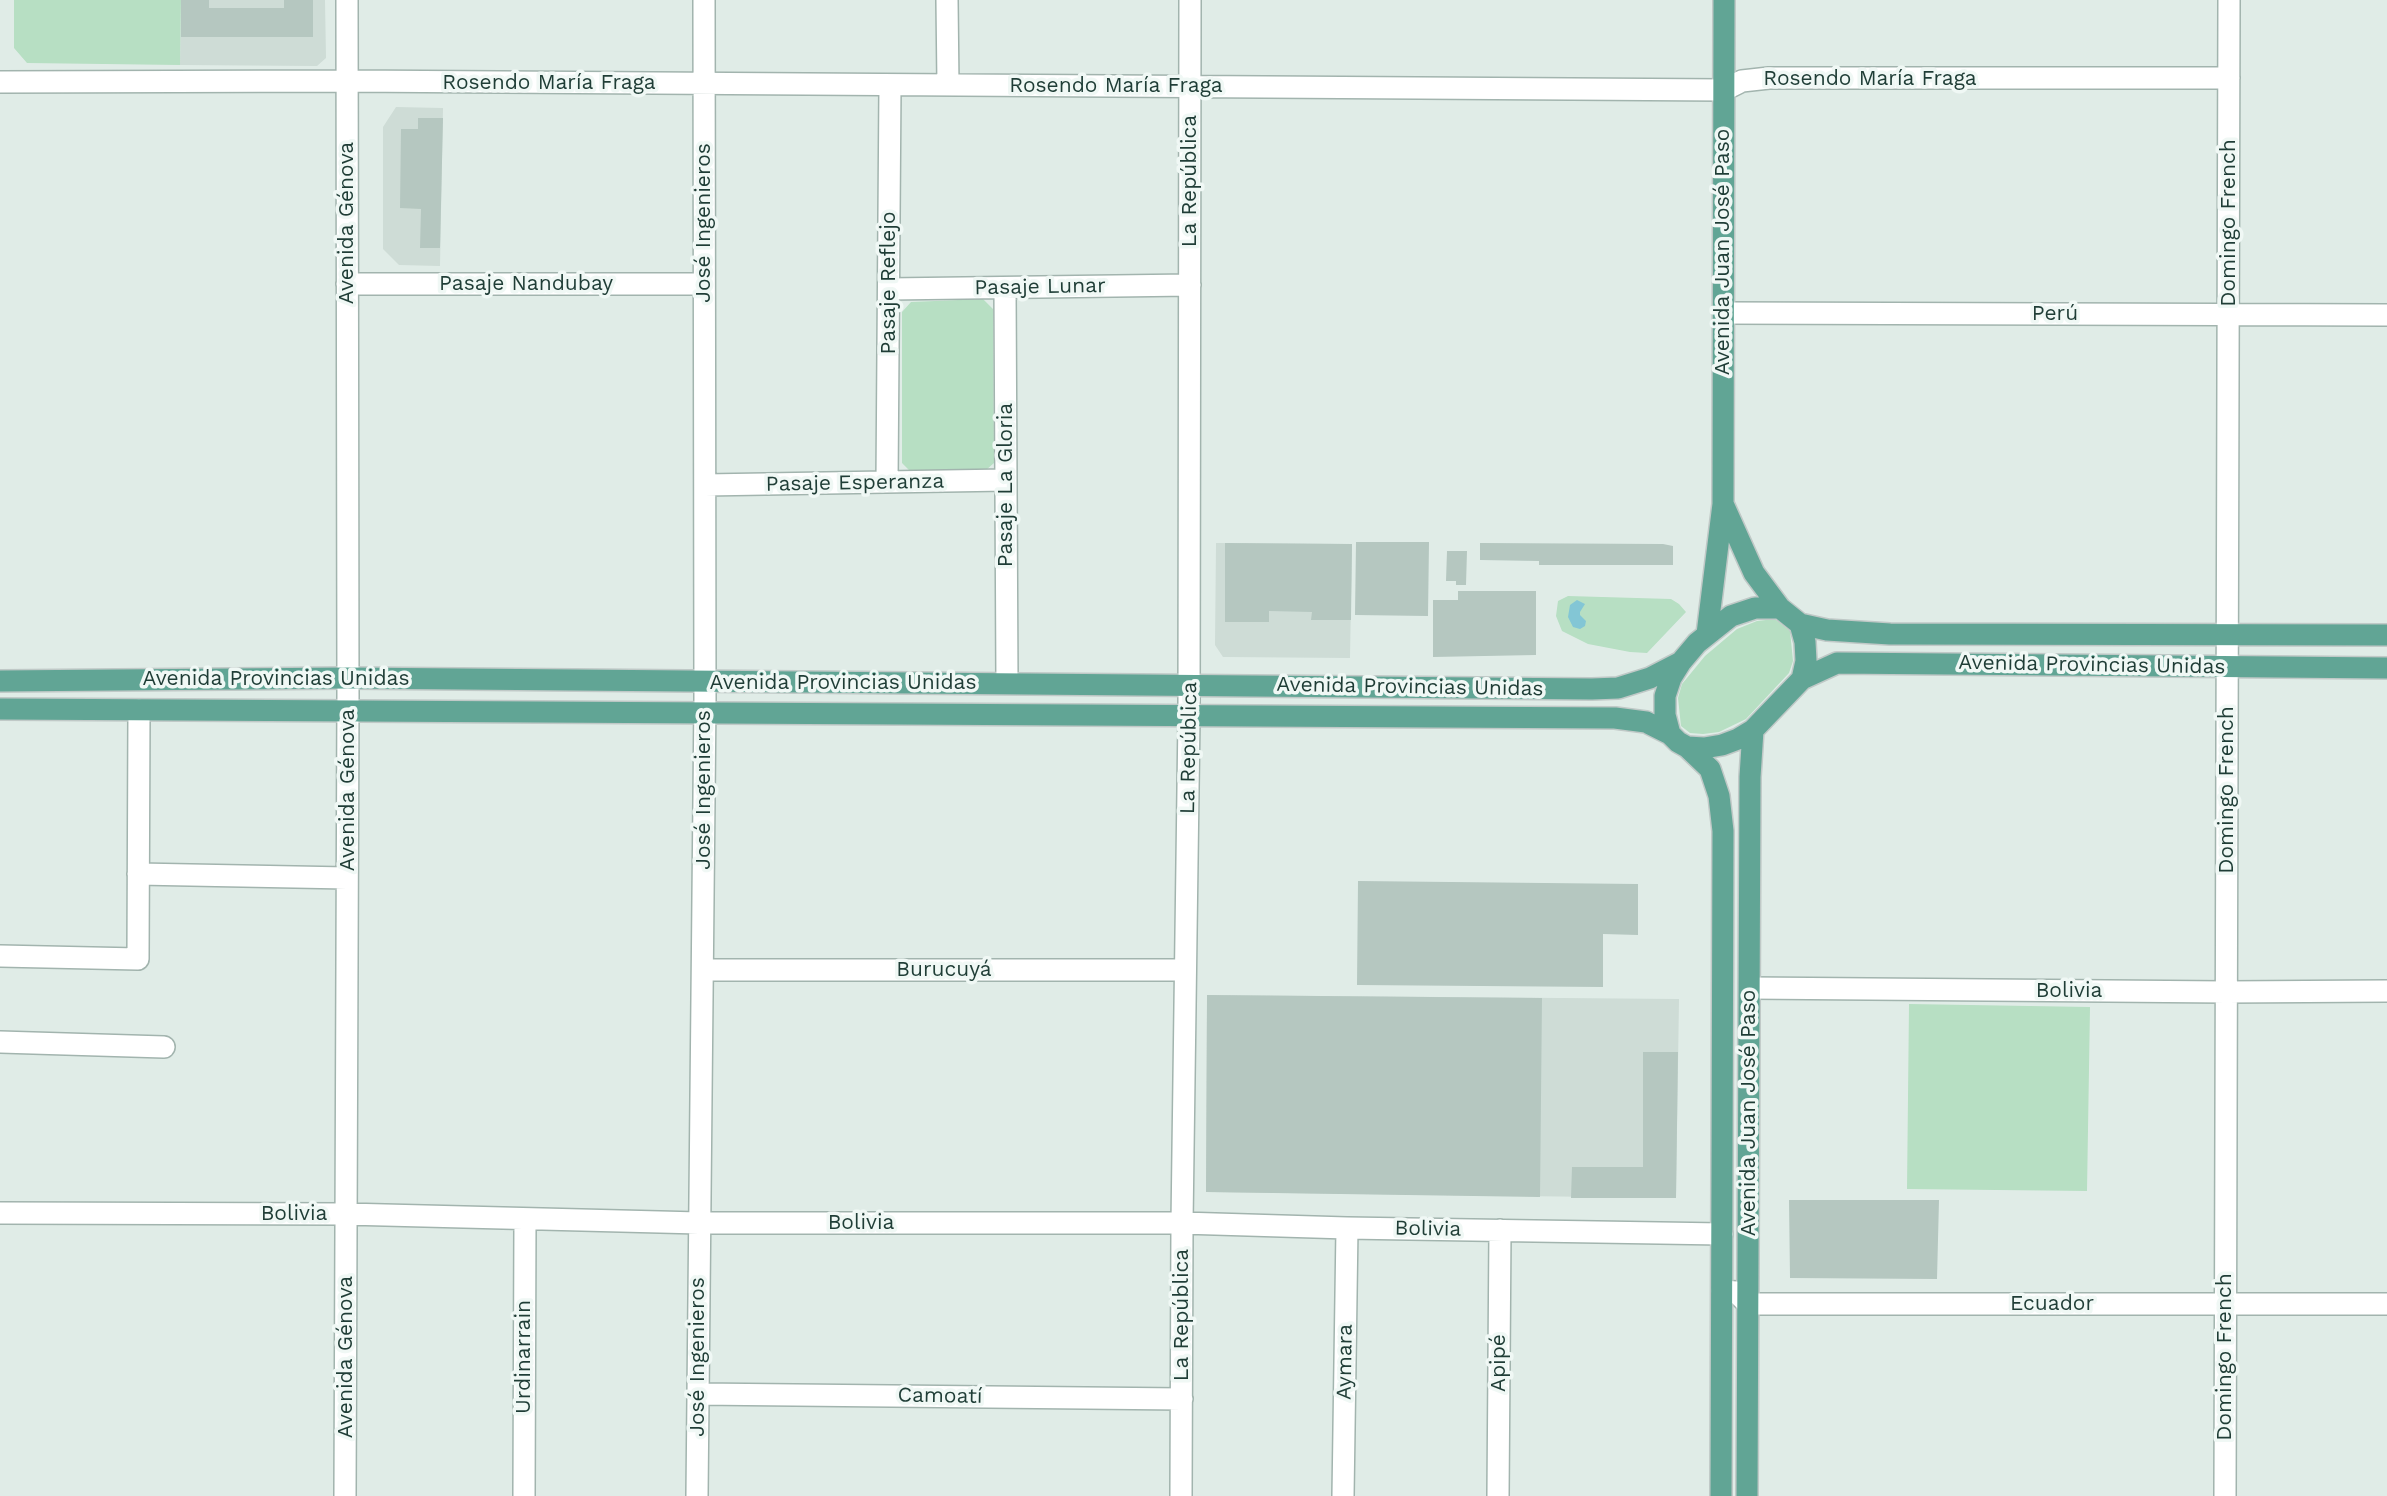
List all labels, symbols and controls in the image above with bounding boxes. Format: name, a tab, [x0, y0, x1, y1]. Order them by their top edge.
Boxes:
street label: Rosendo María Fraga	[1763, 66, 1977, 92]
street label: Rosendo María Fraga	[442, 70, 656, 96]
street label: Rosendo María Fraga	[1009, 73, 1223, 99]
street label: La República	[1177, 115, 1203, 247]
street label: Avenida Juan José Paso	[1710, 129, 1736, 375]
street label: Domingo French	[2216, 139, 2242, 307]
street label: Avenida Génova	[334, 142, 360, 304]
street label: José Ingenieros	[691, 143, 717, 303]
street label: Pasaje Reflejo	[876, 211, 902, 355]
street label: Pasaje Nandubay	[439, 271, 613, 297]
street label: Pasaje Lunar	[974, 273, 1106, 301]
street label: Perú	[2032, 301, 2078, 327]
street label: Pasaje La Gloria	[993, 403, 1019, 567]
street label: Pasaje Esperanza	[766, 469, 944, 497]
street label: Avenida Provincias Unidas	[1958, 650, 2226, 680]
street label: Avenida Provincias Unidas	[142, 666, 410, 692]
street label: Avenida Provincias Unidas	[709, 670, 977, 696]
street label: Avenida Provincias Unidas	[1276, 672, 1544, 702]
street label: La República	[1175, 682, 1203, 814]
street label: Domingo French	[2214, 706, 2240, 874]
street label: Avenida Génova	[335, 709, 361, 871]
street label: José Ingenieros	[691, 710, 717, 870]
street label: Burucuyá	[896, 957, 992, 983]
street label: Bolivia	[2036, 978, 2102, 1004]
street label: Avenida Juan José Paso	[1736, 990, 1762, 1236]
street label: Bolivia	[261, 1201, 327, 1227]
street label: Bolivia	[828, 1210, 894, 1236]
street label: Bolivia	[1394, 1216, 1462, 1242]
street label: La República	[1169, 1249, 1195, 1381]
street label: Domingo French	[2212, 1273, 2238, 1441]
street label: Avenida Génova	[333, 1276, 359, 1438]
street label: José Ingenieros	[685, 1277, 711, 1437]
street label: Ecuador	[2010, 1291, 2094, 1317]
street label: Urdinarrain	[511, 1300, 537, 1414]
street label: Aymara	[1332, 1324, 1358, 1400]
street label: Apipé	[1486, 1334, 1512, 1392]
street label: Camoatí	[897, 1383, 983, 1409]

